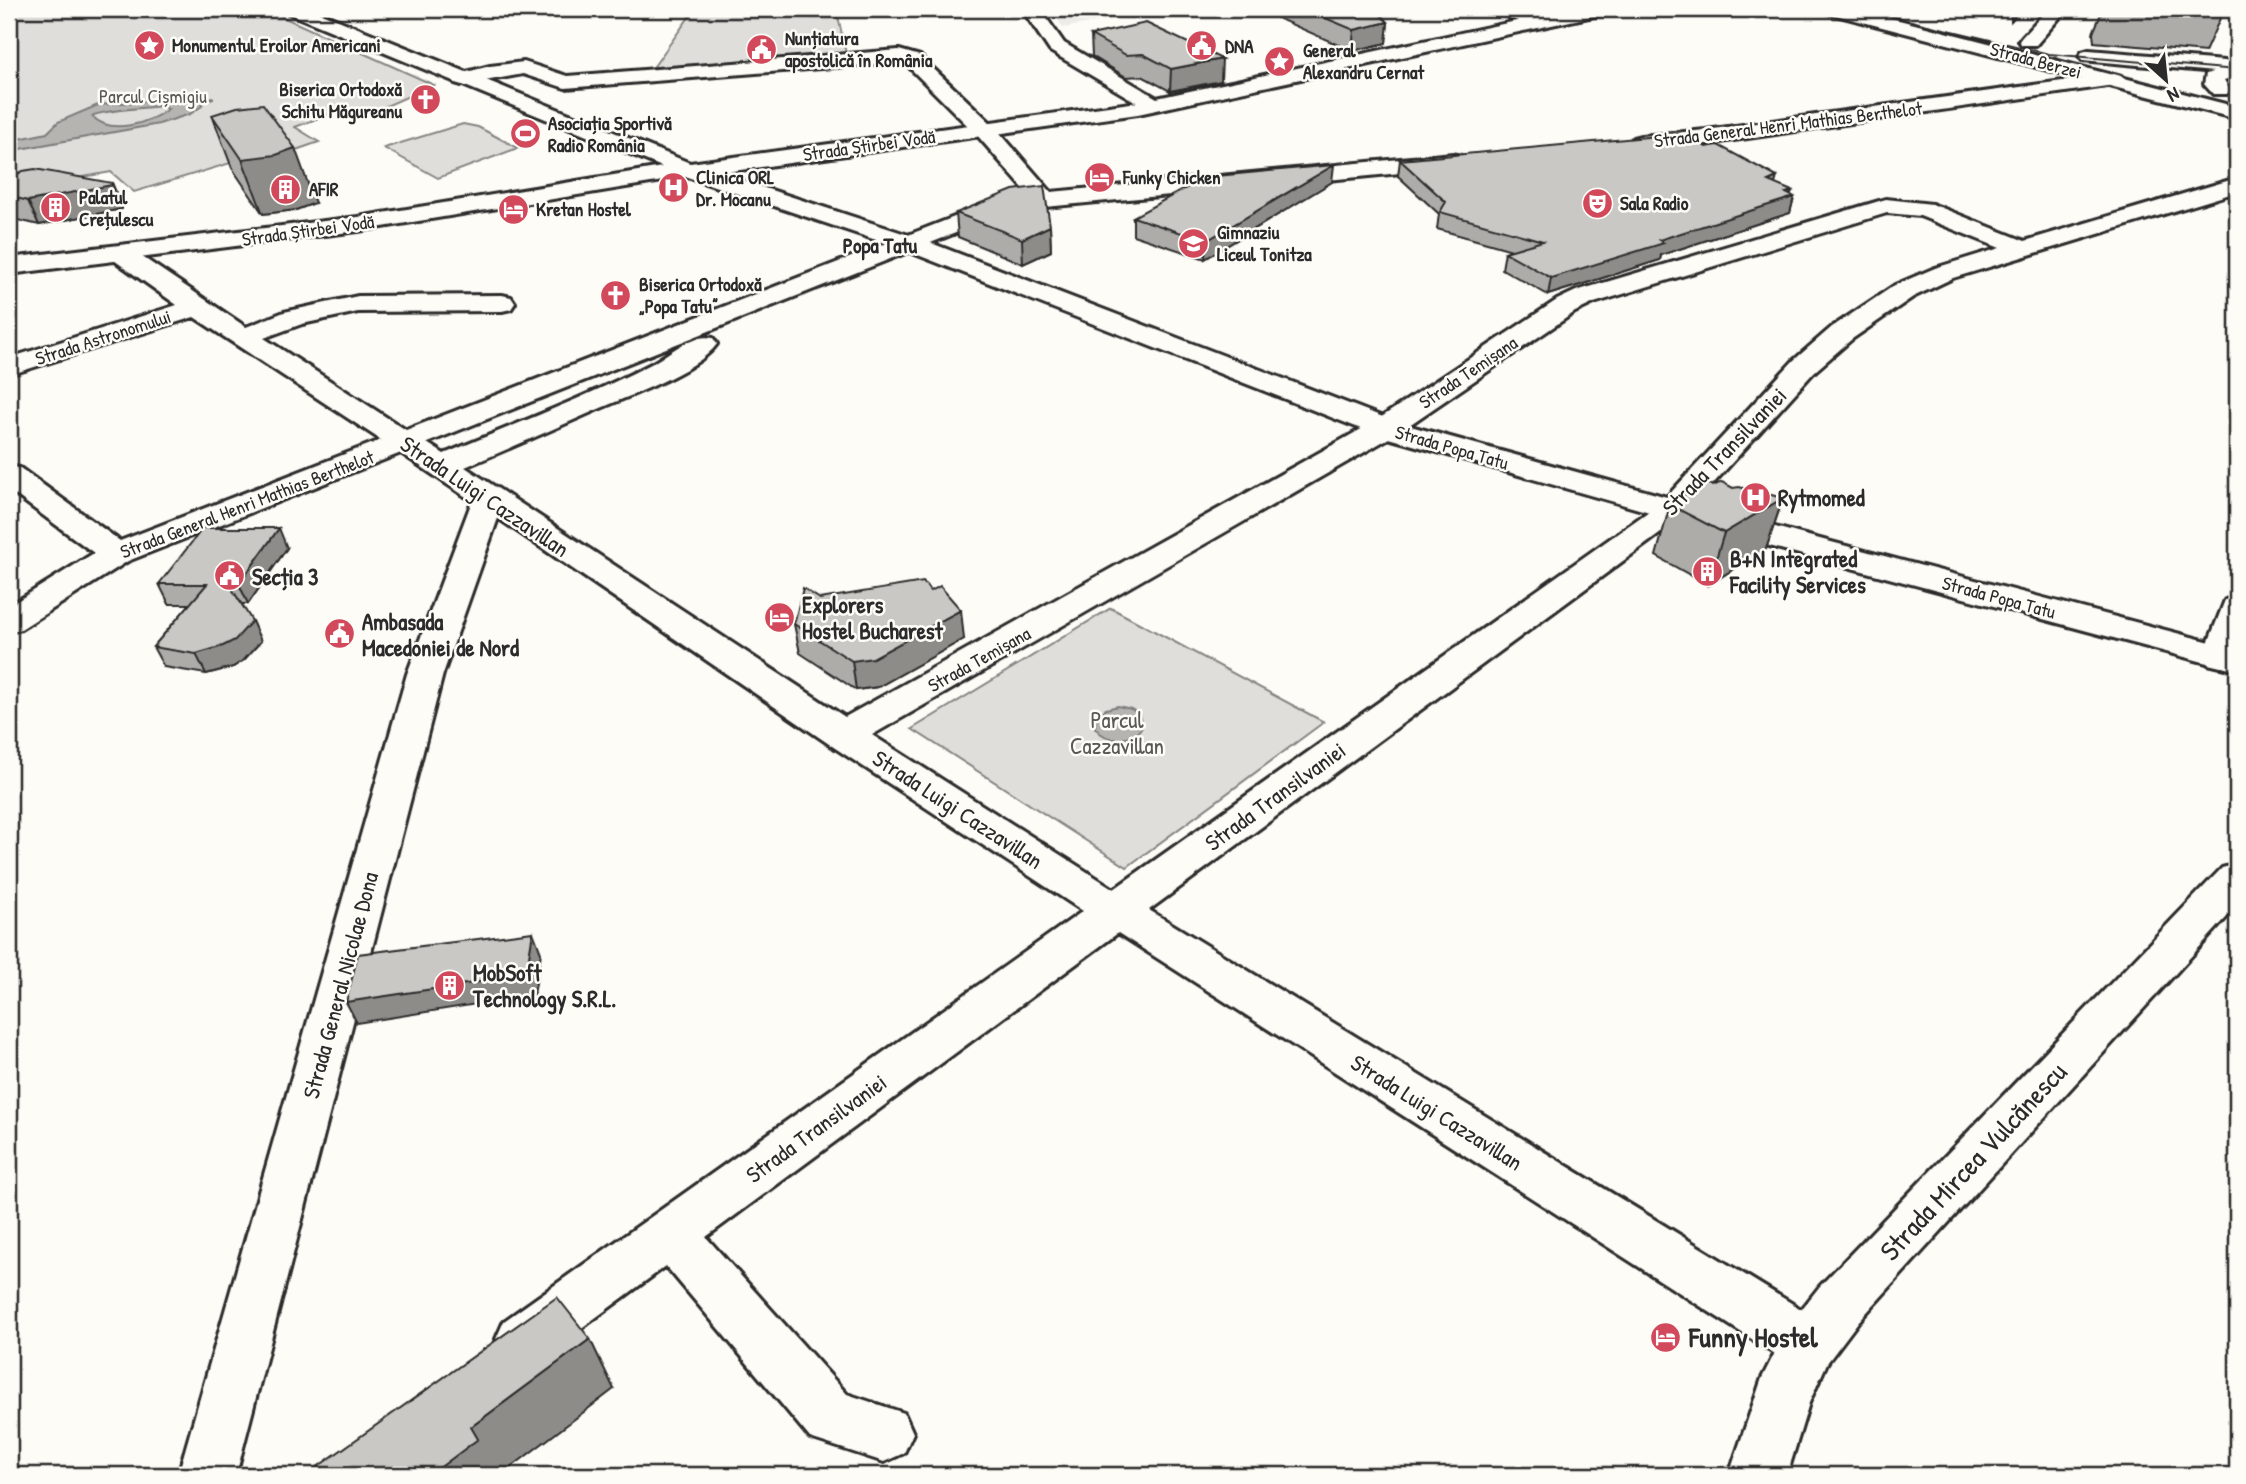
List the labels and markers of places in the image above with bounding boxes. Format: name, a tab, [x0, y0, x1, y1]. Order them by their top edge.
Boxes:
place label: Nunțiatura apostolică în România	[785, 25, 933, 74]
place icon: Monumentul Eroilor Americani	[132, 28, 166, 62]
public building icon: DNA	[1185, 29, 1219, 63]
place label: Monumentul Eroilor Americani	[172, 32, 381, 58]
public building icon: Nunțiatura apostolică în România	[745, 32, 779, 66]
place label: DNA	[1225, 33, 1254, 59]
place label: General Alexandru Cernat	[1303, 37, 1425, 85]
place icon: General Alexandru Cernat	[1263, 44, 1297, 78]
place label: Biserica Ortodoxă Schitu Măgureanu	[279, 76, 403, 125]
church icon: Biserica Ortodoxă Schitu Măgureanu	[408, 83, 442, 117]
place label: Asociația Sportivă Radio România	[548, 110, 672, 158]
sports icon: Asociația Sportivă Radio România	[508, 117, 542, 151]
hotel icon: Funky Chicken	[1083, 160, 1117, 194]
place label: Clinica ORL Dr. Mocanu	[696, 164, 774, 212]
place label: Funky Chicken	[1122, 164, 1221, 191]
hospital icon: Clinica ORL Dr. Mocanu	[656, 171, 690, 205]
building icon: AFIR	[269, 172, 303, 206]
place label: AFIR	[309, 176, 339, 202]
place label: Palatul Crețulescu	[79, 184, 154, 232]
theatre icon: Sala Radio	[1580, 186, 1614, 220]
place label: Sala Radio	[1620, 190, 1689, 216]
building icon: Palatul Crețulescu	[39, 191, 73, 225]
hotel icon: Kretan Hostel	[496, 192, 530, 226]
place label: Kretan Hostel	[536, 196, 632, 222]
place label: Gimnaziu Liceul Tonitza	[1217, 219, 1312, 267]
school or university icon: Gimnaziu Liceul Tonitza	[1177, 226, 1211, 260]
place label: Biserica Ortodoxă „Popa Tatu”	[639, 271, 762, 320]
church icon: Biserica Ortodoxă „Popa Tatu”	[599, 278, 633, 312]
hospital icon: Rytmomed	[1738, 480, 1772, 514]
place label: Rytmomed	[1778, 482, 1865, 514]
place label: B+N Integrated Facility Services	[1729, 543, 1866, 601]
building icon: B+N Integrated Facility Services	[1690, 554, 1724, 588]
public building icon: Secția 3	[212, 559, 246, 593]
place label: Secția 3	[252, 561, 318, 592]
place label: Explorers Hostel Bucharest	[802, 589, 944, 646]
hotel icon: Explorers Hostel Bucharest	[762, 600, 796, 634]
place label: Ambasada Macedoniei de Nord	[362, 606, 519, 663]
public building icon: Ambasada Macedoniei de Nord	[322, 617, 356, 651]
place label: MobSoft Technology S.R.L.	[472, 957, 616, 1015]
building icon: MobSoft Technology S.R.L.	[433, 968, 467, 1002]
place label: Funny Hostel	[1688, 1318, 1818, 1357]
hotel icon: Funny Hostel	[1649, 1320, 1683, 1354]

